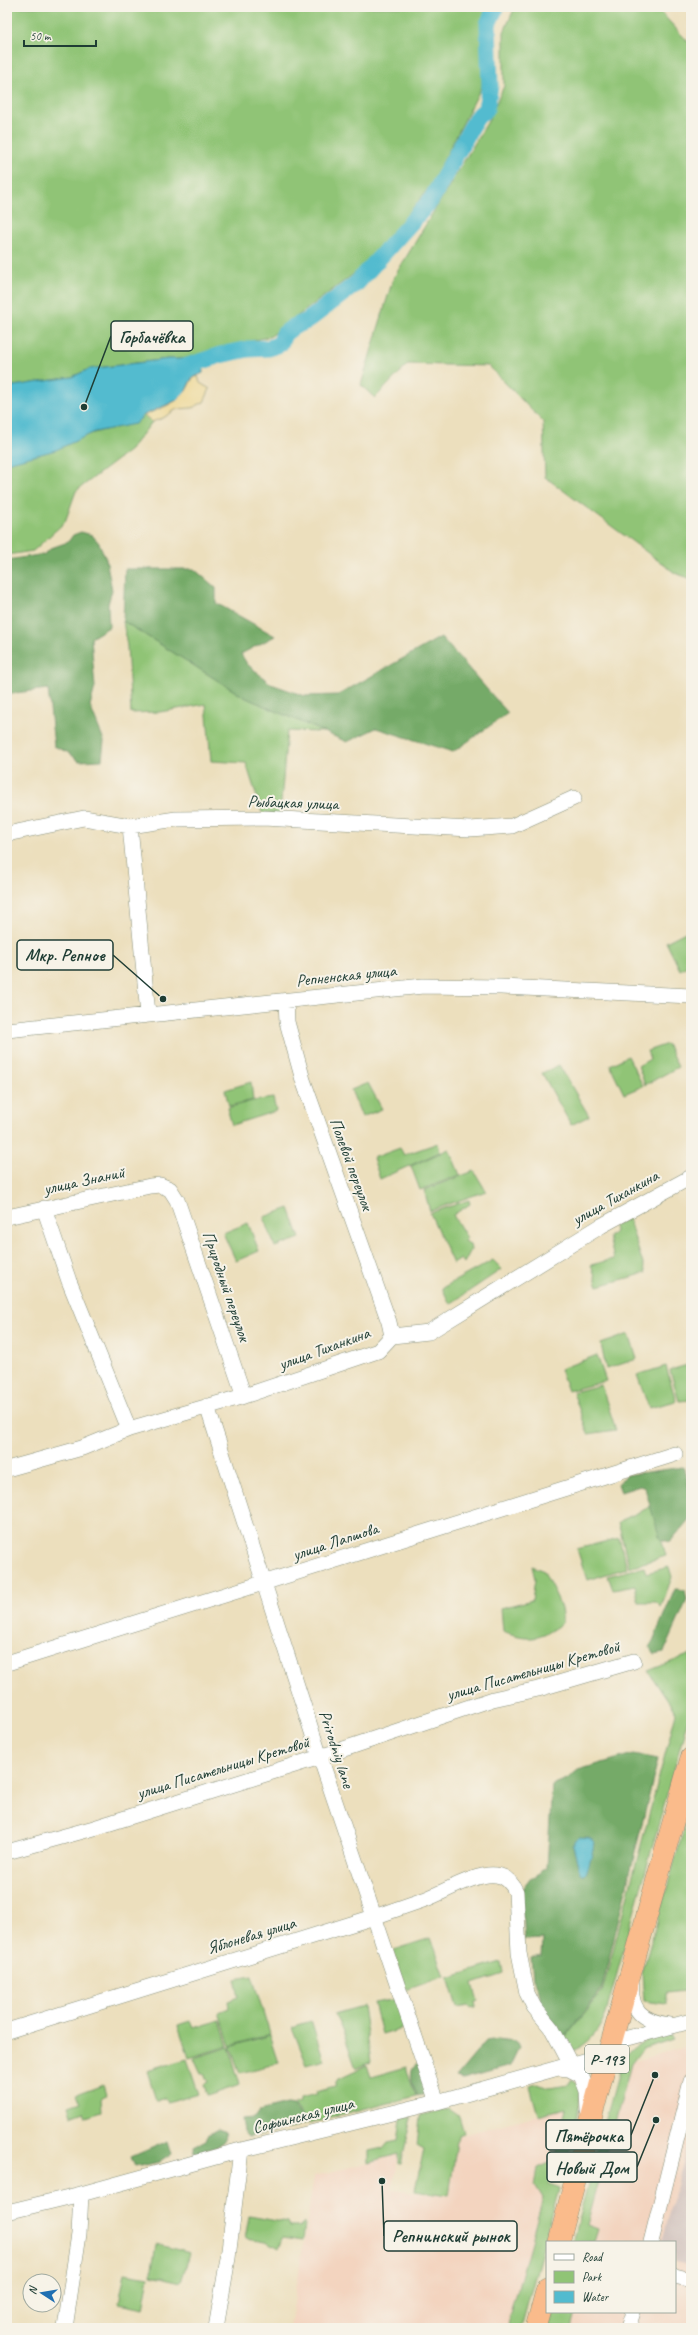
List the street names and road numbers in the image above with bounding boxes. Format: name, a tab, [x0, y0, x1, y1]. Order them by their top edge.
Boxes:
street label: Рыбацкая улица	[247, 790, 341, 815]
street label: Репненская улица	[295, 960, 399, 991]
street label: Полевой переулок	[325, 1115, 379, 1215]
street label: улица Знаний	[41, 1161, 127, 1200]
street label: улица Тиханкина	[568, 1164, 663, 1230]
street label: Природный переулок	[198, 1228, 256, 1346]
street label: улица Тиханкина	[275, 1322, 374, 1375]
street label: улица Лапшова	[289, 1517, 383, 1565]
street label: улица Писательницы Кретовой	[443, 1635, 623, 1706]
street label: Prirodniy lane	[314, 1708, 359, 1792]
street label: улица Писательницы Кретовой	[133, 1731, 313, 1804]
street label: Яблоневая улица	[204, 1912, 299, 1959]
road number: Р-193	[585, 2045, 629, 2073]
street label: Софьинская улица	[250, 2092, 357, 2138]

